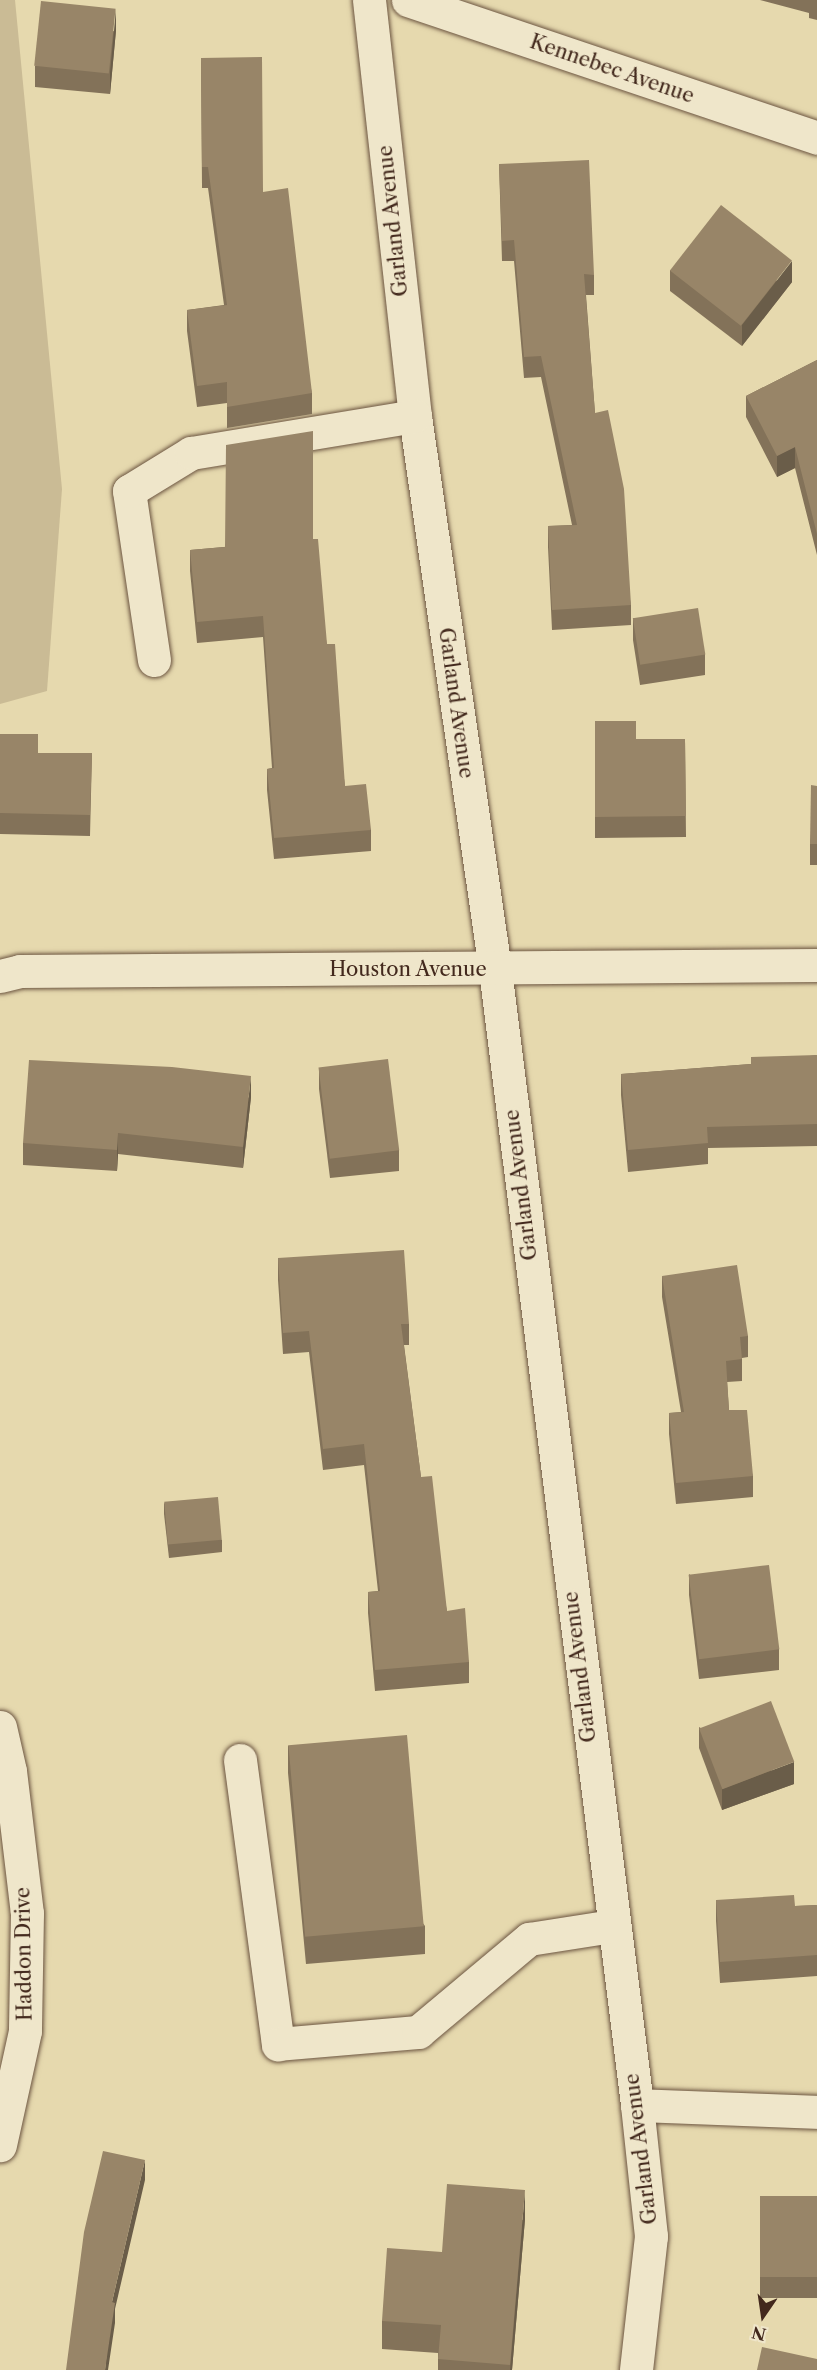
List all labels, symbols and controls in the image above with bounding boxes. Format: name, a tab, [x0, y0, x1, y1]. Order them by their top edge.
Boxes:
street label: Kennebec Avenue	[526, 30, 698, 108]
street label: Garland Avenue	[373, 144, 413, 298]
street label: Garland Avenue	[433, 626, 479, 780]
street label: Houston Avenue	[329, 957, 487, 981]
street label: Garland Avenue	[500, 1108, 542, 1262]
street label: Garland Avenue	[559, 1590, 601, 1744]
street label: Haddon Drive	[11, 1887, 37, 2021]
street label: Garland Avenue	[620, 2072, 662, 2226]
north arrow	[733, 2286, 793, 2346]
text: N	[750, 2322, 768, 2345]

